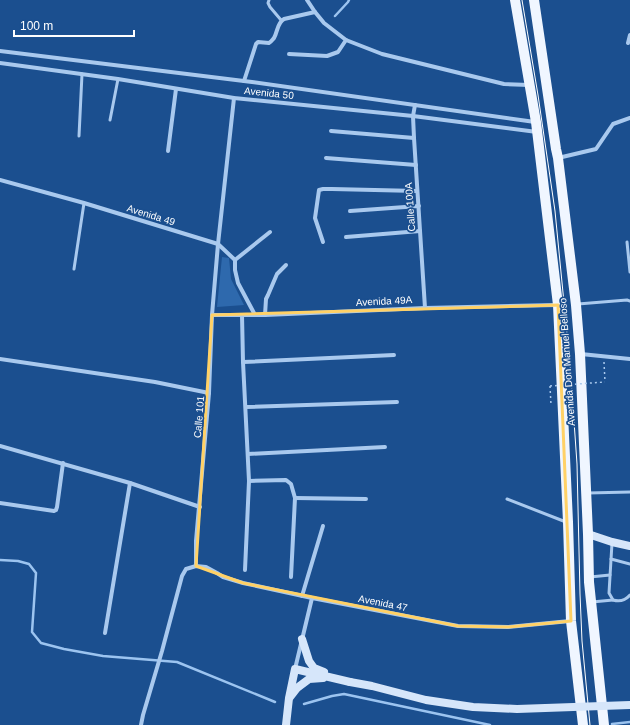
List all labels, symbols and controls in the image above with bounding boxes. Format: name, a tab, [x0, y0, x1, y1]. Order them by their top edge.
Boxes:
scale bar	[14, 12, 134, 38]
text: 100 m	[20, 19, 53, 33]
street label: Avenida 50	[244, 85, 295, 101]
street label: Calle 100A	[403, 182, 417, 232]
street label: Avenida 49	[126, 202, 177, 228]
street label: Avenida 49A	[355, 294, 413, 308]
street label: Avenida Don Manuel Belloso	[557, 297, 577, 426]
street label: Calle 101	[192, 395, 206, 439]
street label: Avenida 47	[357, 593, 409, 613]

